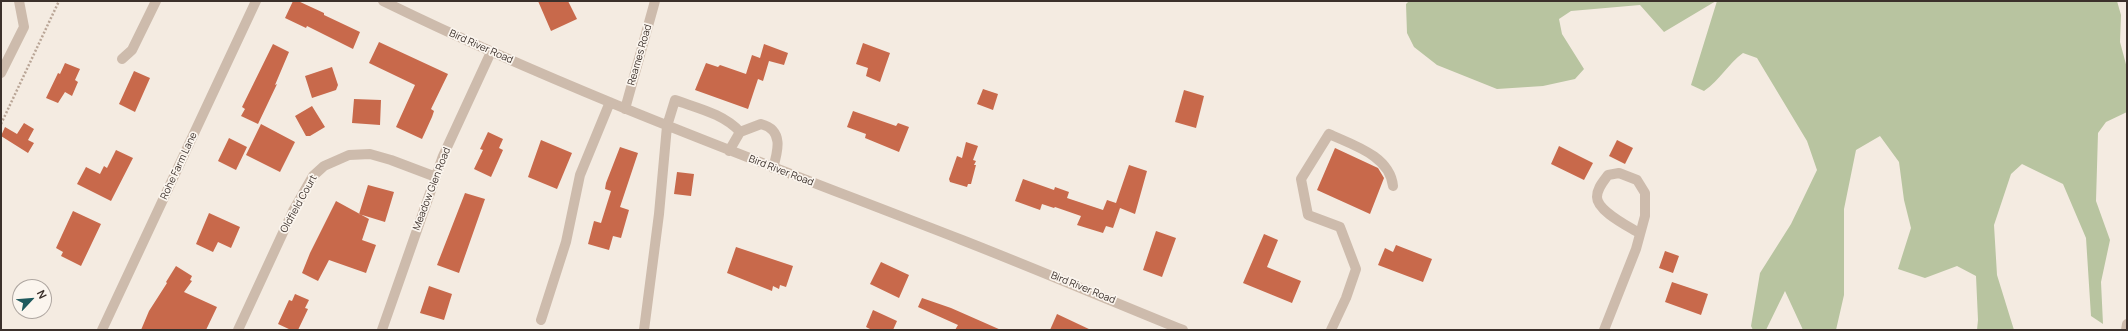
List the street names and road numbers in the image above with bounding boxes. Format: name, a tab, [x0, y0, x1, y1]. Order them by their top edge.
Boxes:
street label: Reames Road	[626, 23, 654, 87]
street label: Bird River Road	[447, 28, 515, 66]
street label: Rohe Farm Lane	[158, 130, 200, 202]
street label: Meadow Glen Road	[411, 146, 453, 232]
street label: Bird River Road	[747, 153, 815, 189]
street label: Oldfield Court	[278, 173, 320, 235]
street label: Bird River Road	[1049, 270, 1117, 306]

